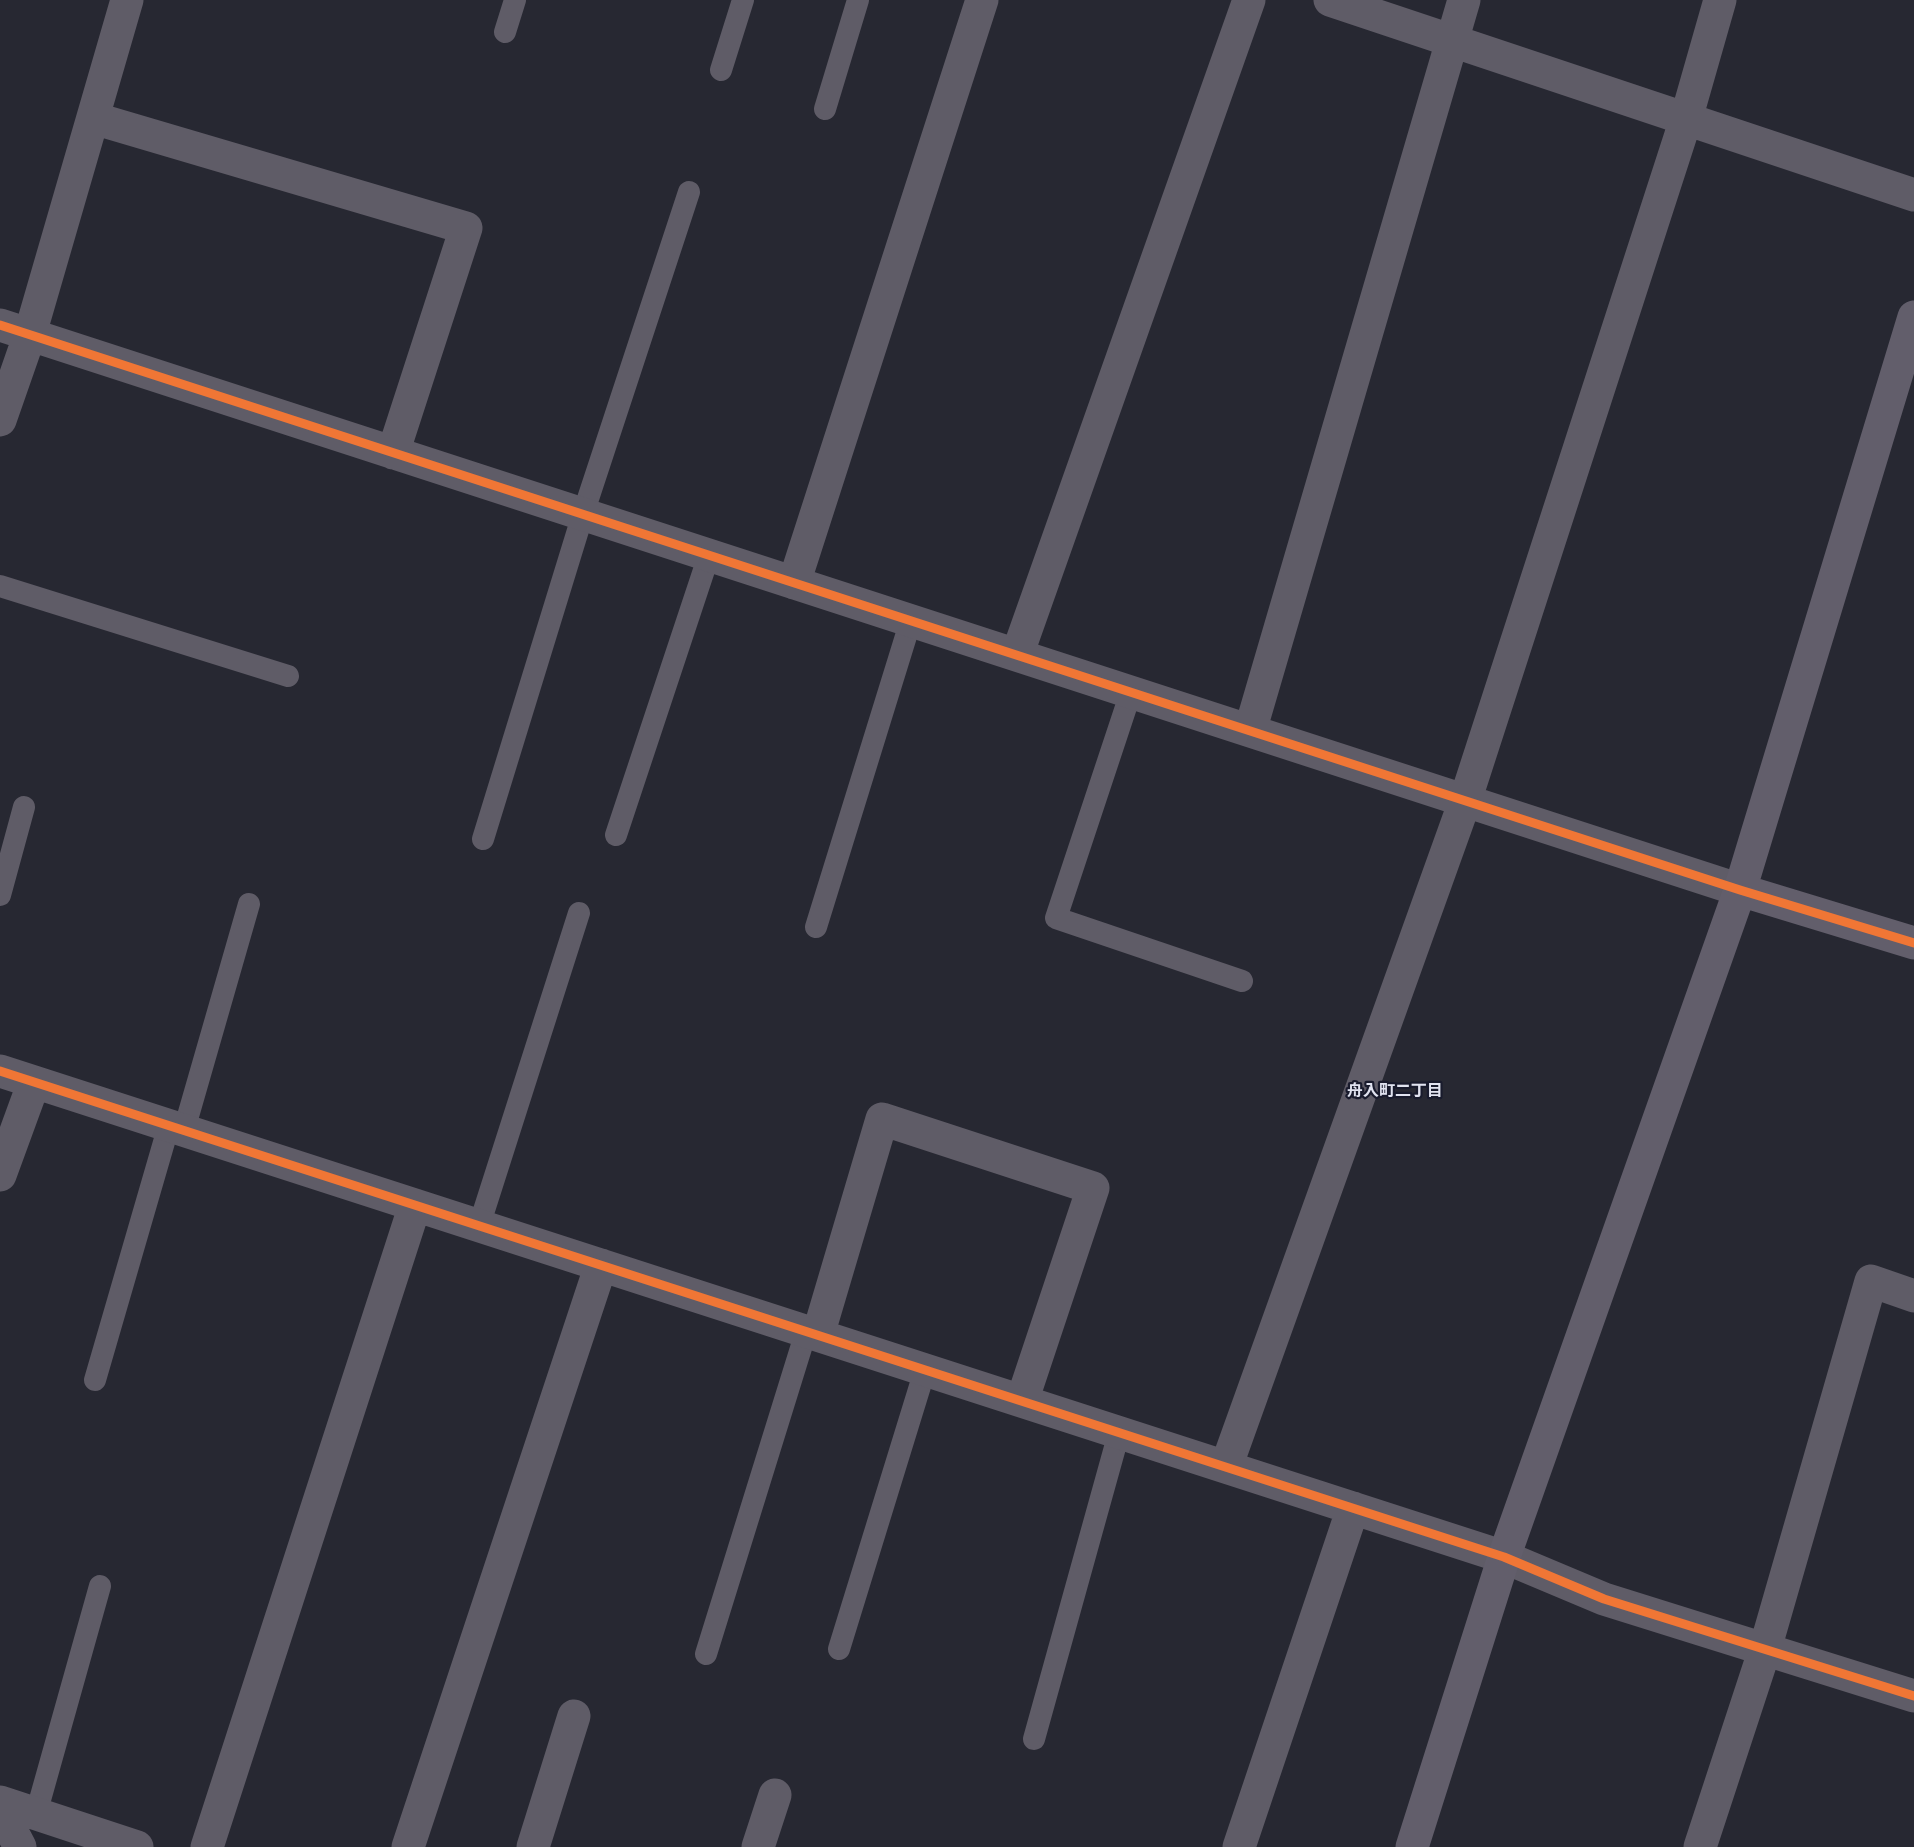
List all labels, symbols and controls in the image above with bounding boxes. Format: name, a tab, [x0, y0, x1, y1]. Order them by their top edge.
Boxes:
district label: 舟入町二丁目	[1347, 1081, 1443, 1101]

